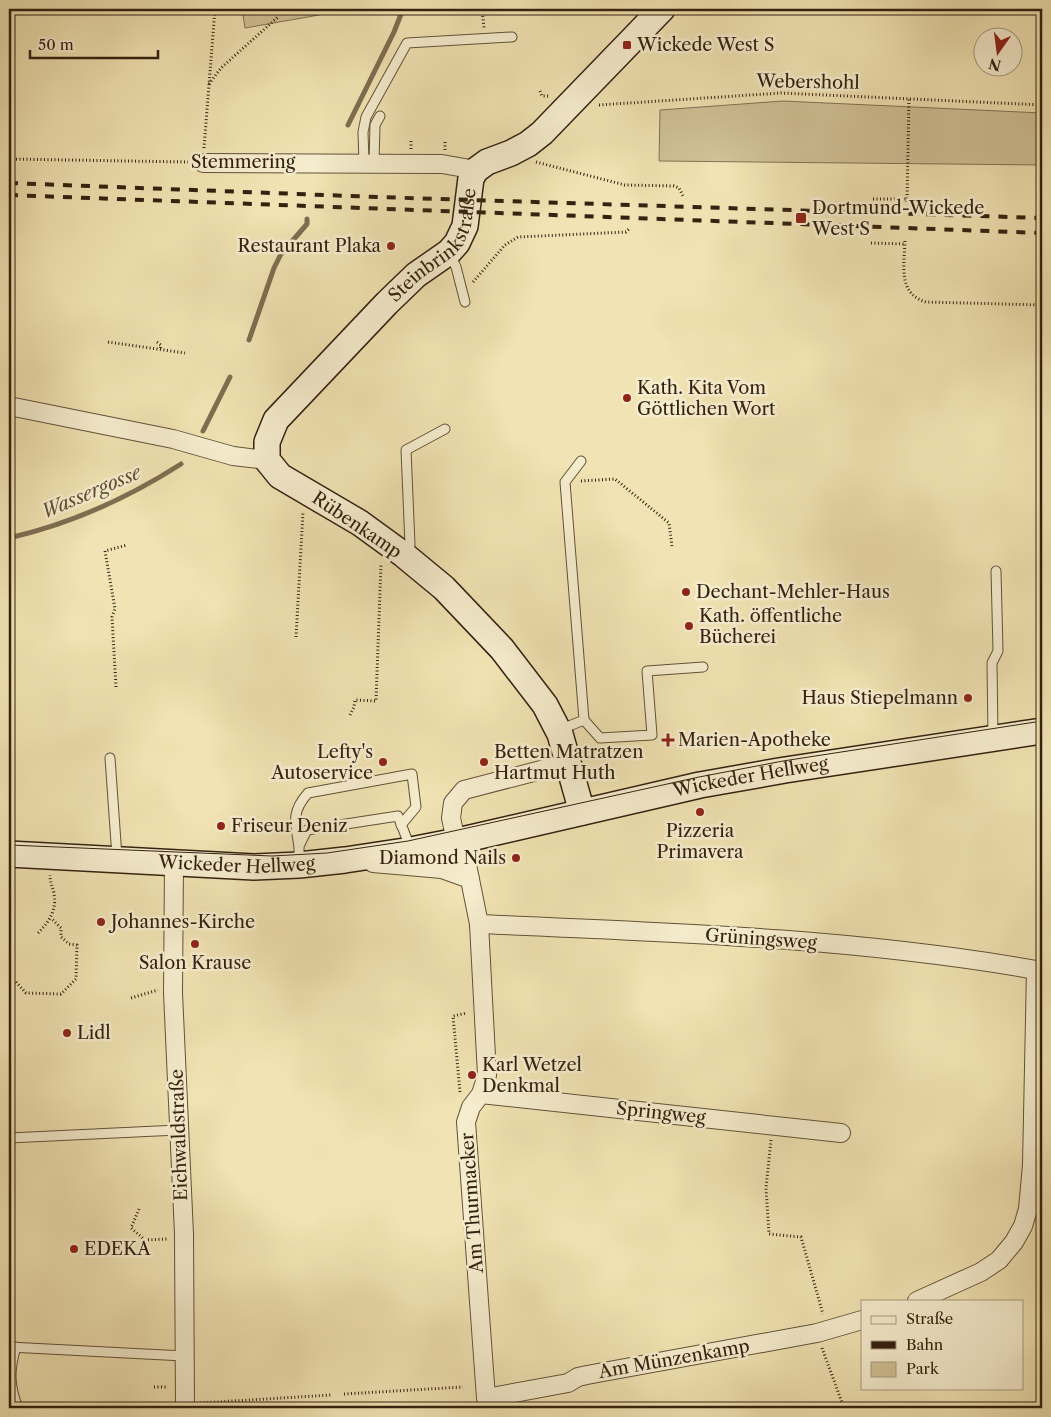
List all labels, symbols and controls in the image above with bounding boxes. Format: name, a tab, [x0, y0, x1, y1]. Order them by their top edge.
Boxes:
scale bar	[30, 28, 158, 60]
north arrow	[974, 28, 1024, 78]
place label: Wickede West S	[636, 34, 775, 56]
text: 50 m	[38, 35, 74, 54]
marker: Wickede West S	[621, 39, 633, 51]
text: N	[987, 54, 1003, 75]
street label: Webershohl	[755, 70, 860, 94]
street label: Stemmering	[191, 151, 296, 173]
street label: Steinbrinkstraße	[384, 187, 481, 307]
place label: Dortmund-Wickede West S	[811, 197, 984, 240]
marker: Dortmund-Wickede West S	[794, 211, 808, 225]
place label: Restaurant Plaka	[237, 235, 382, 257]
marker: Restaurant Plaka	[385, 240, 397, 252]
place label: Kath. Kita Vom Göttlichen Wort	[637, 377, 776, 420]
marker: Kath. Kita Vom Göttlichen Wort	[621, 392, 633, 404]
water label: Wassergosse	[38, 460, 145, 523]
street label: Rübenkamp	[308, 487, 406, 563]
place label: Dechant-Mehler-Haus	[696, 581, 890, 603]
marker: Dechant-Mehler-Haus	[680, 586, 692, 598]
place label: Kath. öffentliche Bücherei	[699, 605, 842, 648]
marker: Kath. öffentliche Bücherei	[683, 620, 695, 632]
place label: Haus Stiepelmann	[801, 687, 958, 709]
marker: Haus Stiepelmann	[962, 692, 974, 704]
place label: Marien-Apotheke	[678, 729, 831, 751]
marker: Marien-Apotheke	[662, 734, 674, 746]
place label: Lefty's Autoservice	[270, 741, 373, 784]
place label: Betten Matratzen Hartmut Huth	[494, 741, 643, 784]
street label: Wickeder Hellweg	[670, 753, 830, 802]
marker: Lefty's Autoservice	[377, 756, 389, 768]
marker: Betten Matratzen Hartmut Huth	[478, 756, 490, 768]
marker: Pizzeria Primavera	[694, 806, 706, 818]
place label: Friseur Deniz	[231, 815, 347, 837]
marker: Friseur Deniz	[215, 820, 227, 832]
place label: Pizzeria Primavera	[656, 820, 744, 863]
place label: Diamond Nails	[379, 847, 506, 869]
street label: Wickeder Hellweg	[157, 851, 317, 878]
marker: Diamond Nails	[510, 852, 522, 864]
place label: Johannes-Kirche	[108, 911, 255, 933]
marker: Johannes-Kirche	[95, 916, 107, 928]
street label: Grüningsweg	[704, 924, 818, 954]
marker: Salon Krause	[189, 938, 201, 950]
place label: Salon Krause	[139, 952, 251, 974]
place label: Lidl	[77, 1022, 111, 1044]
marker: Lidl	[61, 1027, 73, 1039]
place label: Karl Wetzel Denkmal	[482, 1054, 582, 1097]
street label: Eichwaldstraße	[166, 1069, 192, 1201]
marker: Karl Wetzel Denkmal	[466, 1069, 478, 1081]
street label: Springweg	[615, 1097, 707, 1129]
street label: Am Thurmacker	[456, 1132, 488, 1275]
place label: EDEKA	[84, 1238, 151, 1260]
marker: EDEKA	[68, 1243, 80, 1255]
legend	[861, 1300, 1024, 1390]
text: Straße	[906, 1309, 953, 1328]
street label: Am Münzenkamp	[596, 1335, 751, 1383]
text: Bahn	[906, 1335, 944, 1354]
text: Park	[906, 1359, 940, 1378]

